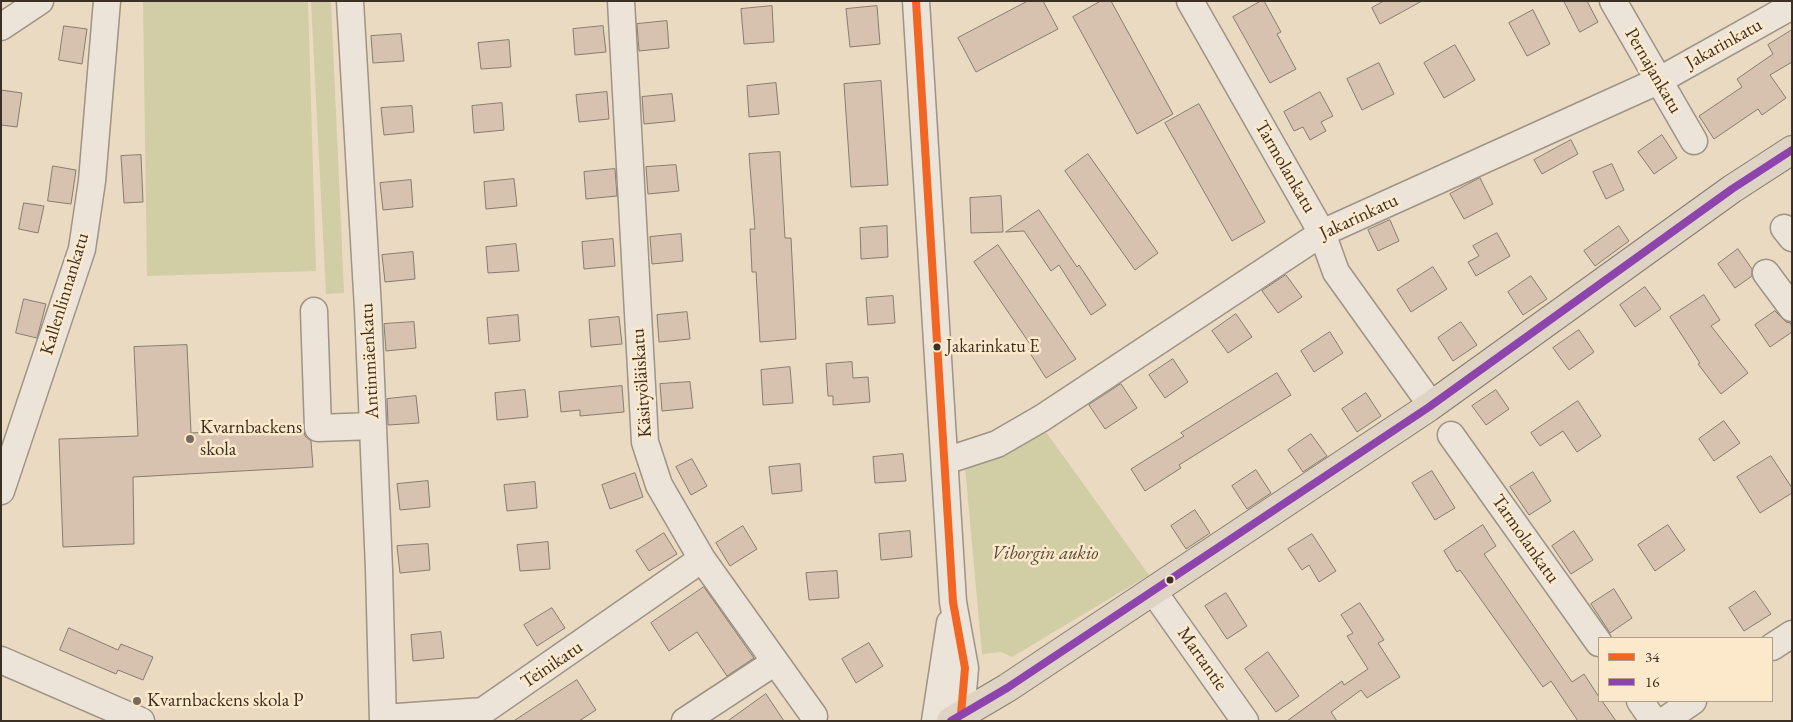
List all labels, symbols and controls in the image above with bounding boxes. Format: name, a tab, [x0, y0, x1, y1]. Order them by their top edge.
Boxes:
street label: Jakarinkatu	[1682, 14, 1766, 74]
street label: Pernajankatu	[1619, 24, 1687, 118]
street label: Tarmolankatu	[1249, 117, 1321, 217]
street label: Jakarinkatu	[1316, 189, 1402, 245]
street label: Kallenlinnankatu	[36, 230, 94, 358]
street label: Antinmäenkatu	[356, 302, 384, 420]
street label: Käsityöläiskatu	[627, 328, 657, 438]
place label: Jakarinkatu E	[946, 336, 1039, 358]
marker: Jakarinkatu E	[932, 342, 942, 352]
place label: Kvarnbackens skola	[200, 417, 302, 461]
marker: Kvarnbackens skola	[184, 433, 196, 445]
street label: Tarmolankatu	[1486, 490, 1564, 588]
park label: Viborgin aukio	[992, 543, 1098, 565]
unlabelled marker	[1165, 575, 1175, 585]
street label: Martantie	[1172, 623, 1232, 695]
street label: Teinikatu	[517, 636, 587, 694]
legend	[1598, 637, 1773, 702]
text: 34	[1645, 647, 1659, 666]
text: 16	[1645, 672, 1659, 691]
place label: Kvarnbackens skola P	[147, 690, 304, 712]
marker: Kvarnbackens skola P	[131, 695, 143, 707]

